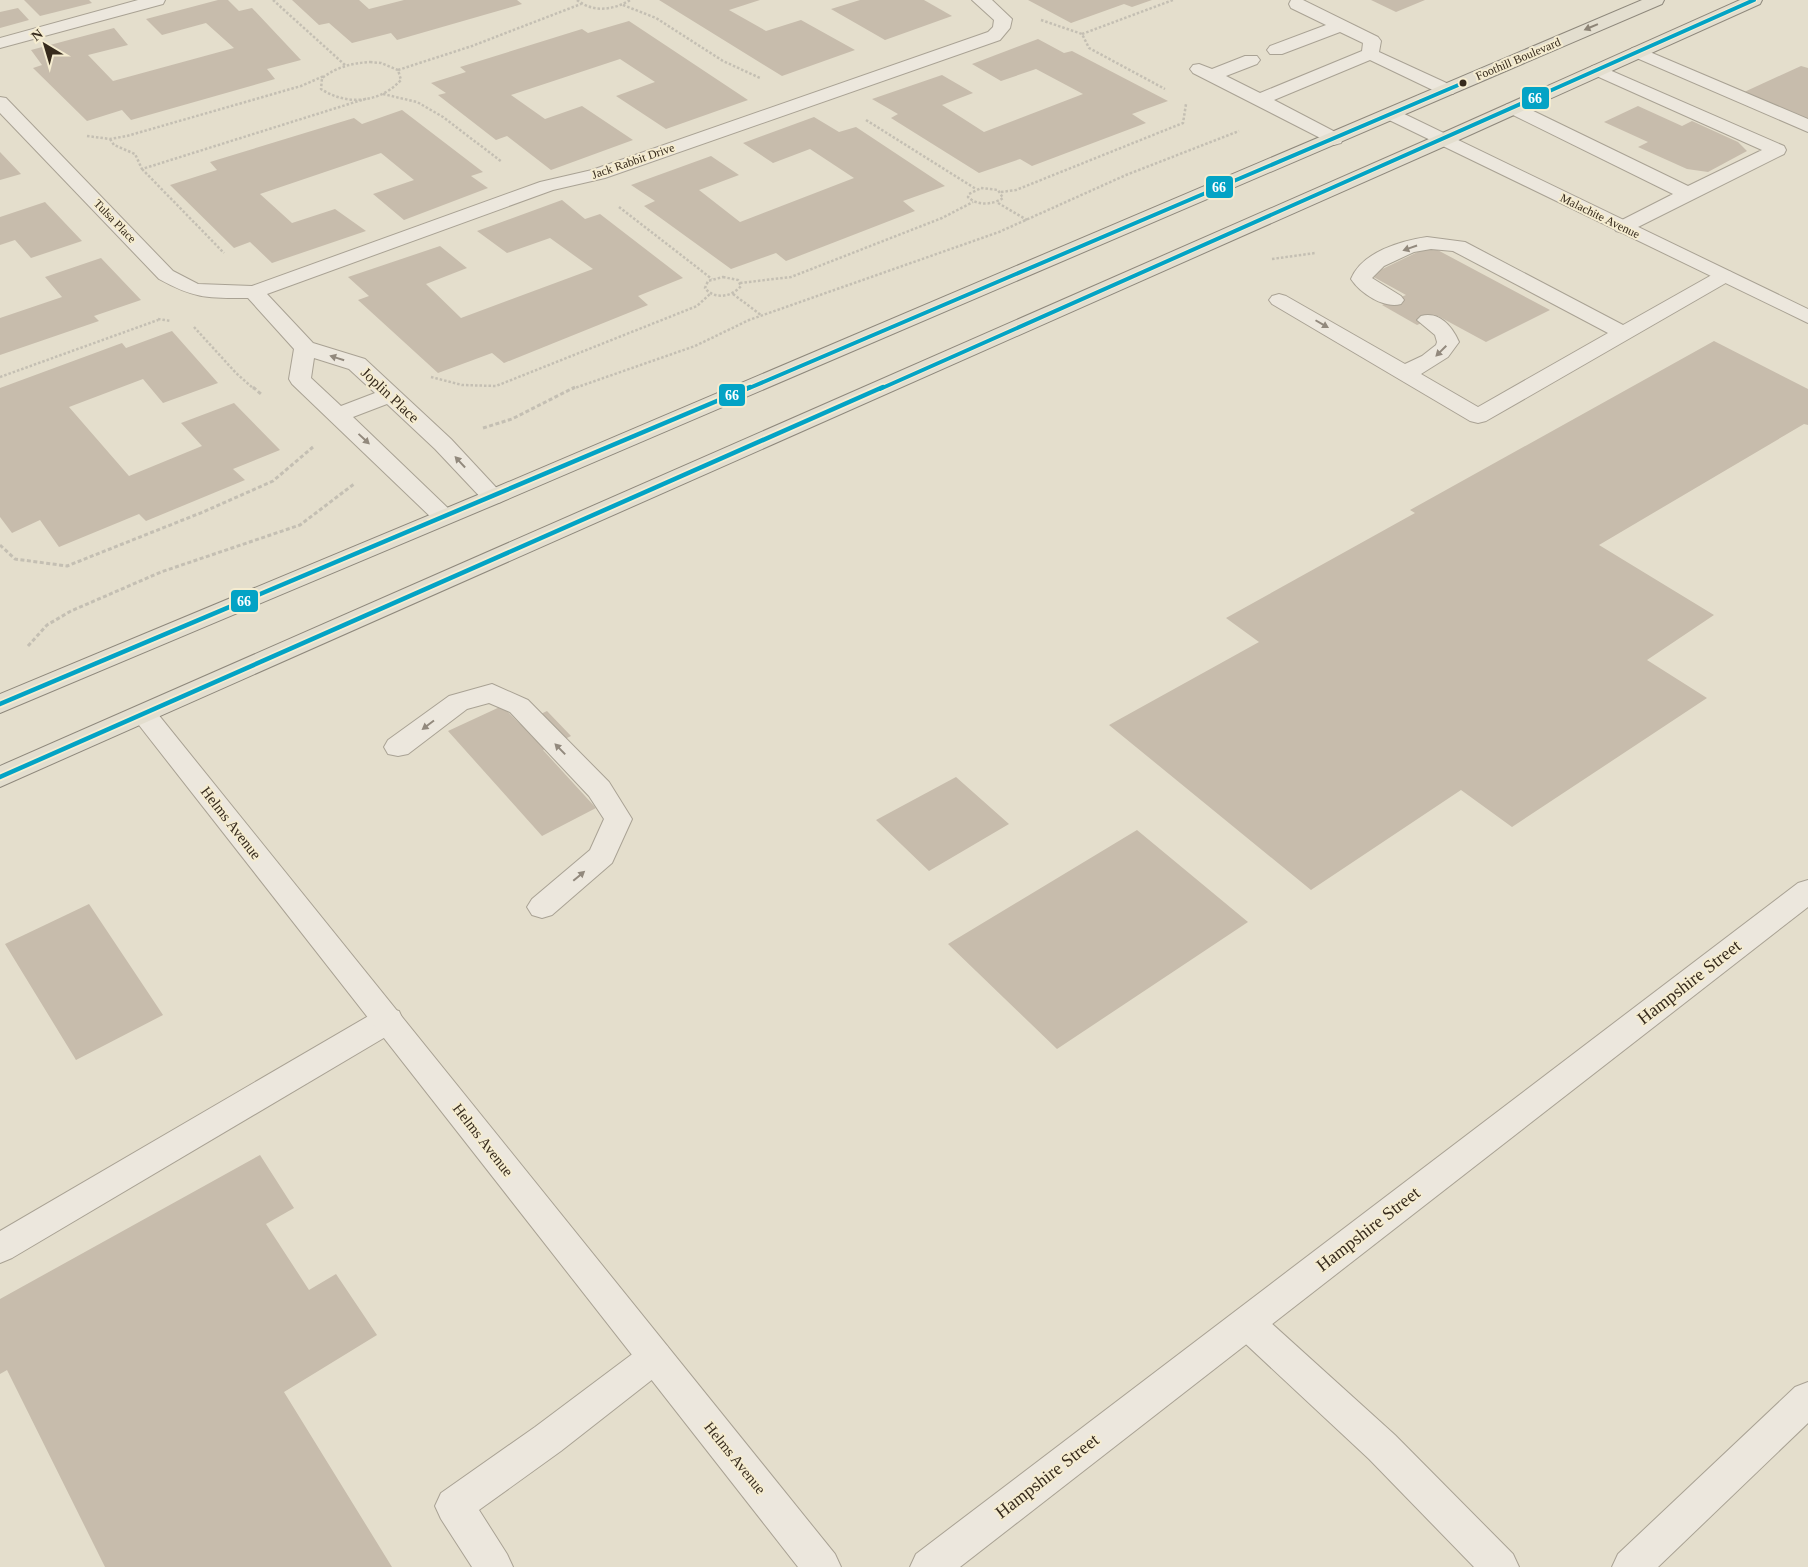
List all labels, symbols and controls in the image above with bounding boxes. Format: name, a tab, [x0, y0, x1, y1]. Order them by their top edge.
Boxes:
north arrow	[20, 20, 70, 70]
one-way arrow	[1584, 24, 1598, 32]
text: N	[29, 26, 46, 44]
street label: Foothill Boulevard	[1473, 35, 1563, 83]
unlabelled marker	[1458, 78, 1468, 88]
line badge: 66	[1521, 86, 1550, 110]
text: 66	[1528, 91, 1542, 106]
street label: Jack Rabbit Drive	[590, 140, 676, 182]
line badge: 66	[1205, 175, 1234, 199]
text: 66	[1212, 180, 1226, 195]
street label: Malachite Avenue	[1558, 191, 1642, 241]
street label: Tulsa Place	[91, 196, 139, 246]
one-way arrow	[1402, 244, 1417, 252]
one-way arrow	[1315, 320, 1328, 329]
one-way arrow	[1435, 345, 1447, 357]
one-way arrow	[330, 353, 345, 361]
street label: Joplin Place	[358, 364, 422, 426]
line badge: 66	[718, 383, 746, 407]
text: 66	[725, 388, 739, 403]
one-way arrow	[357, 433, 369, 445]
one-way arrow	[454, 456, 466, 468]
line badge: 66	[230, 589, 259, 613]
text: 66	[237, 594, 251, 609]
one-way arrow	[421, 720, 435, 730]
one-way arrow	[554, 743, 566, 755]
street label: Helms Avenue	[198, 784, 264, 863]
one-way arrow	[573, 870, 586, 881]
street label: Hampshire Street	[1633, 935, 1745, 1029]
street label: Helms Avenue	[450, 1101, 516, 1180]
street label: Hampshire Street	[1312, 1182, 1424, 1276]
street label: Helms Avenue	[701, 1419, 769, 1497]
street label: Hampshire Street	[991, 1429, 1103, 1523]

